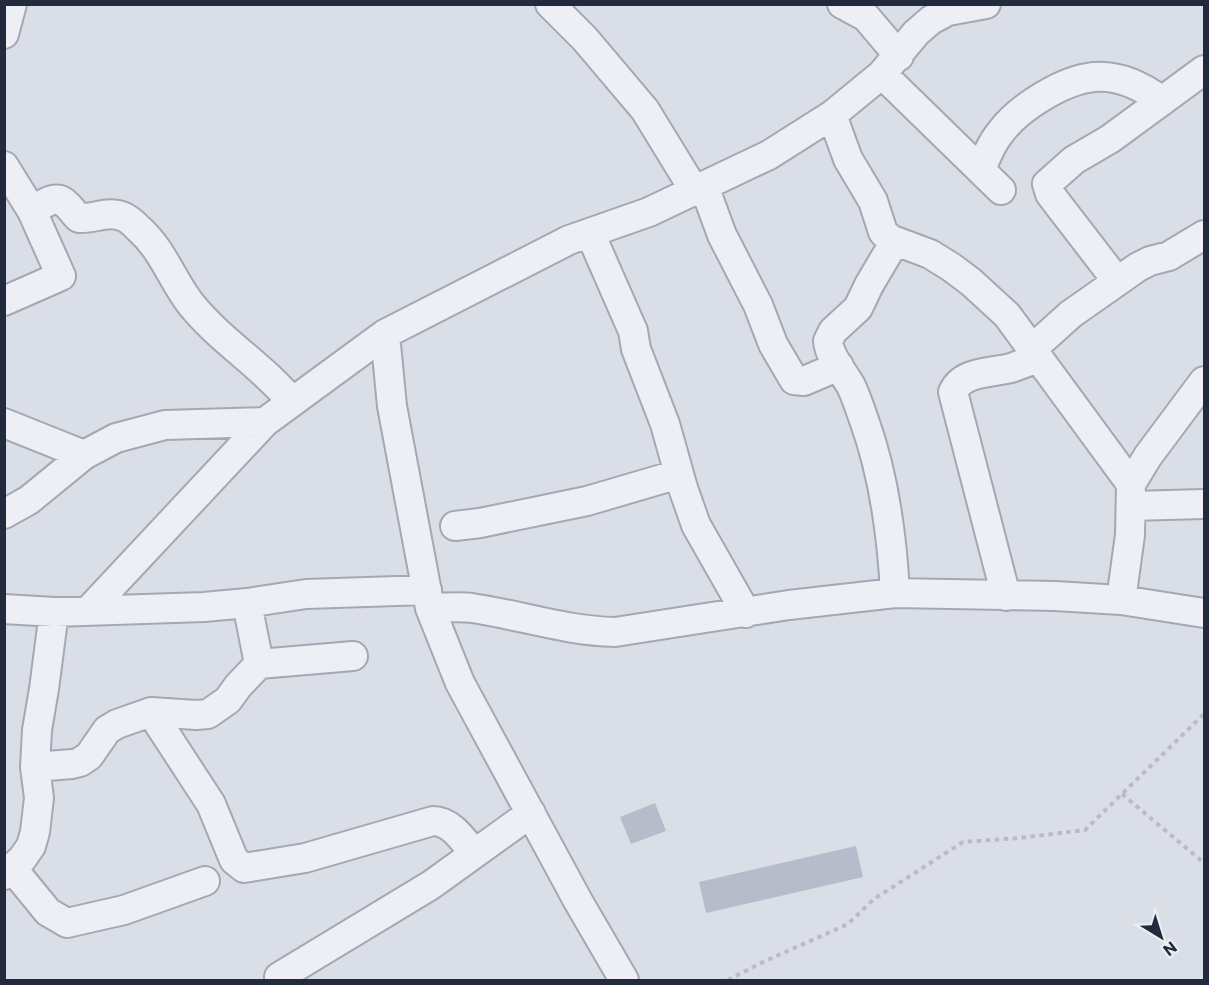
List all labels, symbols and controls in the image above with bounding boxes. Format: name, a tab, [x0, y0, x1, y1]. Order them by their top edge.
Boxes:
north arrow	[1131, 907, 1191, 967]
text: N	[1160, 938, 1181, 960]

